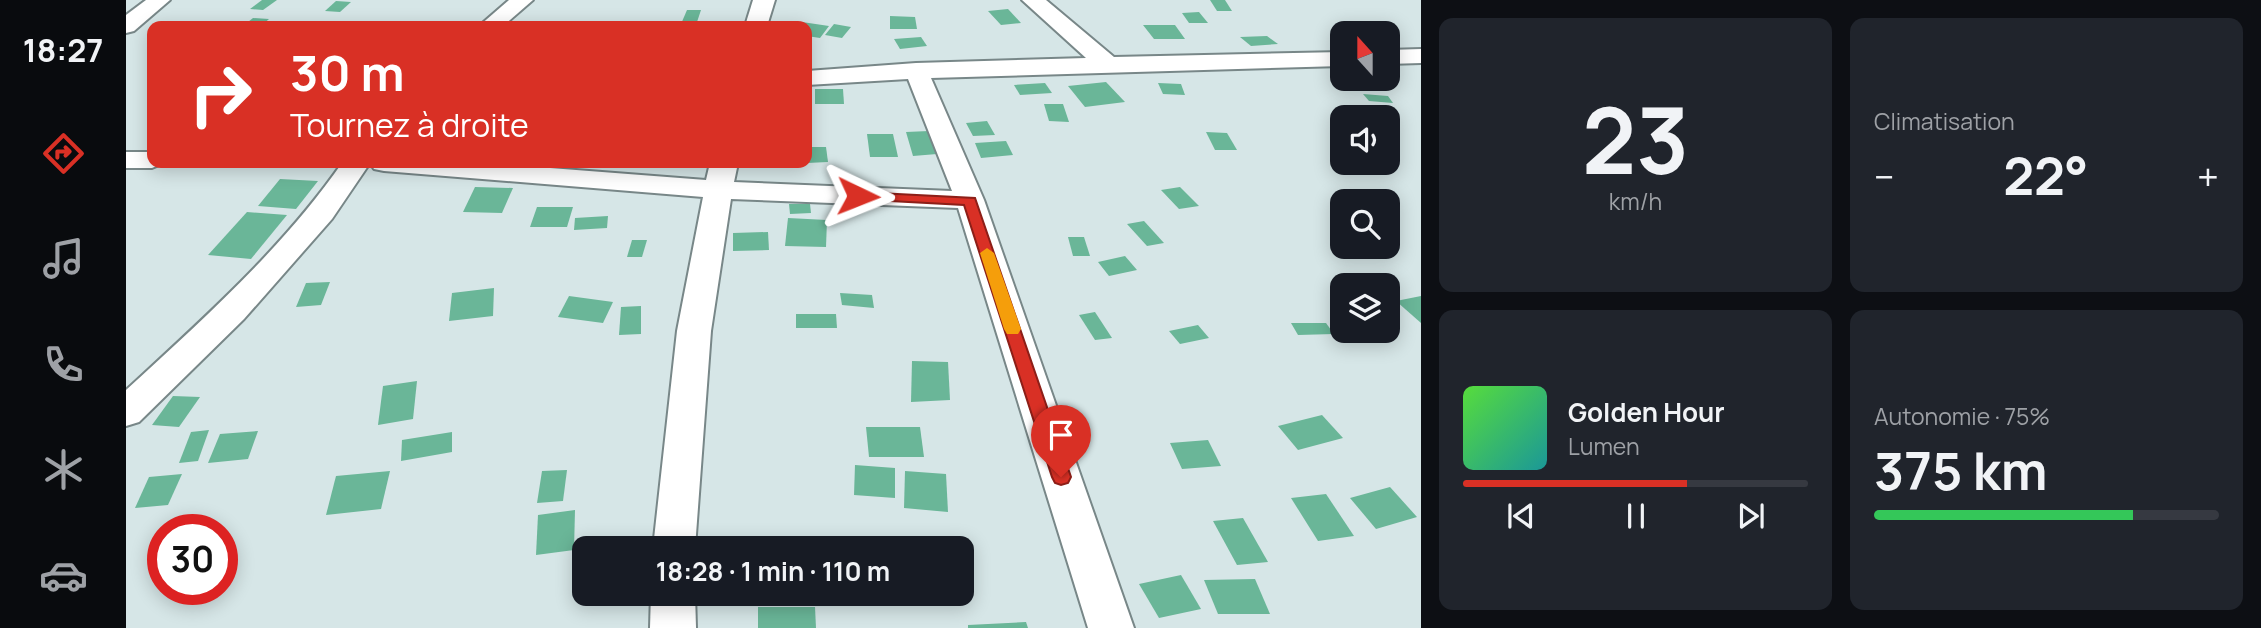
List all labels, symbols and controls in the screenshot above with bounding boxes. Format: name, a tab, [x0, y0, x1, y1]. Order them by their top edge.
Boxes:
north arrow	[1330, 21, 1400, 91]
map controls	[1330, 21, 1400, 343]
text: 18:27	[23, 28, 103, 72]
text: 30 m	[290, 39, 405, 106]
icon: right	[175, 49, 266, 140]
text: 23	[1582, 77, 1689, 201]
text: Tournez à droite	[290, 103, 529, 147]
button: sound	[1330, 105, 1400, 175]
text: Climatisation	[1874, 105, 2015, 137]
icon: directions	[39, 129, 88, 178]
text: 22°	[2003, 140, 2088, 211]
text: −	[1874, 150, 1895, 202]
text: +	[2197, 150, 2219, 202]
position arrow	[821, 159, 895, 233]
text: km/h	[1609, 185, 1662, 217]
button: search	[1330, 189, 1400, 259]
icon: music	[39, 234, 88, 283]
button: layers	[1330, 273, 1400, 343]
icon: phone	[39, 340, 88, 389]
text: Golden Hour	[1568, 394, 1725, 430]
text: Autonomie · 75%	[1874, 400, 2050, 432]
pin	[1031, 405, 1091, 477]
icon: arrive	[1042, 416, 1080, 454]
text: Lumen	[1568, 430, 1640, 462]
text: 375 km	[1874, 435, 2048, 506]
icon: climate	[39, 445, 88, 494]
icon: previous	[1502, 497, 1540, 535]
icon: pause	[1617, 497, 1655, 535]
icon: next	[1732, 497, 1770, 535]
speed limit sign: 30	[147, 514, 238, 605]
icon: car	[39, 551, 88, 600]
text: 18:28 · 1 min · 110 m	[656, 553, 890, 589]

